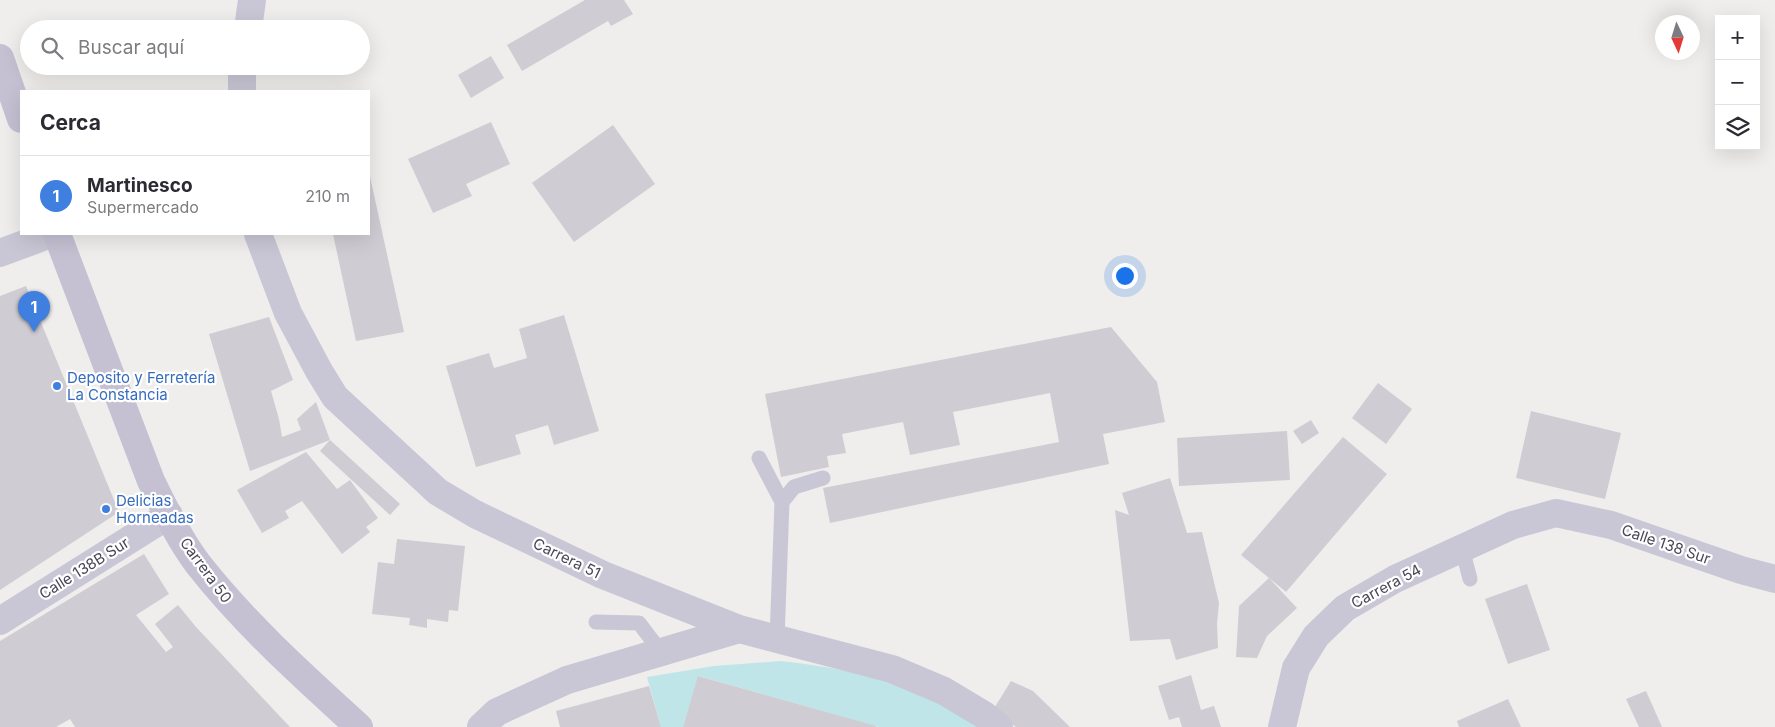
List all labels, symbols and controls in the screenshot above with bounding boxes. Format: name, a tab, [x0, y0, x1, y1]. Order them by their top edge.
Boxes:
north arrow	[1655, 15, 1700, 60]
map controls	[1715, 15, 1760, 150]
button: +	[1715, 15, 1760, 60]
search box	[20, 20, 370, 75]
icon: search	[38, 34, 66, 62]
text: Buscar aquí	[78, 36, 184, 59]
button: −	[1715, 60, 1760, 105]
button: layers	[1715, 105, 1760, 150]
text: Cerca	[40, 110, 101, 135]
text: Martinesco	[87, 174, 193, 197]
text: 1	[53, 186, 59, 206]
text: 210 m	[305, 186, 350, 206]
text: Supermercado	[87, 197, 199, 217]
your location	[1112, 263, 1138, 289]
pin: 1	[18, 291, 50, 332]
place label: Deposito y Ferretería La Constancia	[67, 368, 215, 404]
marker: Deposito y Ferretería La Constancia	[51, 380, 63, 392]
place label: Delicias Horneadas	[116, 491, 194, 527]
marker: Delicias Horneadas	[100, 503, 112, 515]
street label: Calle 138 Sur	[1619, 520, 1713, 568]
street label: Calle 138B Sur	[36, 533, 133, 603]
street label: Carrera 51	[530, 533, 604, 583]
street label: Carrera 50	[176, 534, 236, 606]
street label: Carrera 54	[1348, 560, 1424, 612]

